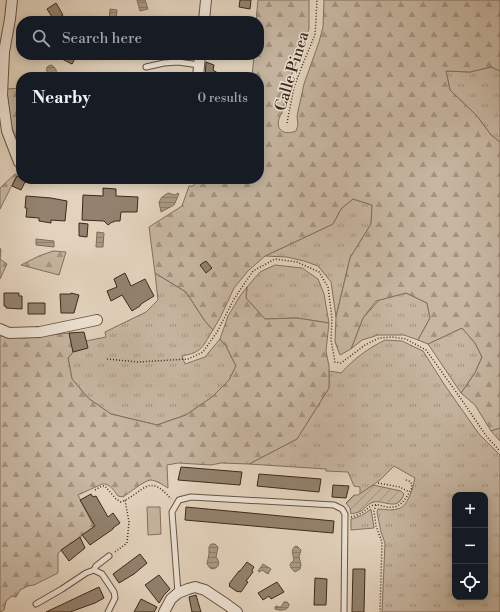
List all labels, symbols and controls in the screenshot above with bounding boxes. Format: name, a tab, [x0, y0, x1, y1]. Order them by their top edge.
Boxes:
search box	[16, 16, 264, 60]
icon: search	[30, 27, 52, 49]
street label: Calle Pinea	[270, 28, 314, 113]
text: Search here	[62, 29, 142, 48]
text: Nearby	[32, 87, 91, 109]
text: 0 results	[197, 90, 248, 106]
map controls	[452, 492, 488, 600]
button: +	[452, 492, 488, 528]
button: −	[452, 528, 488, 564]
button: locate	[452, 564, 488, 600]

